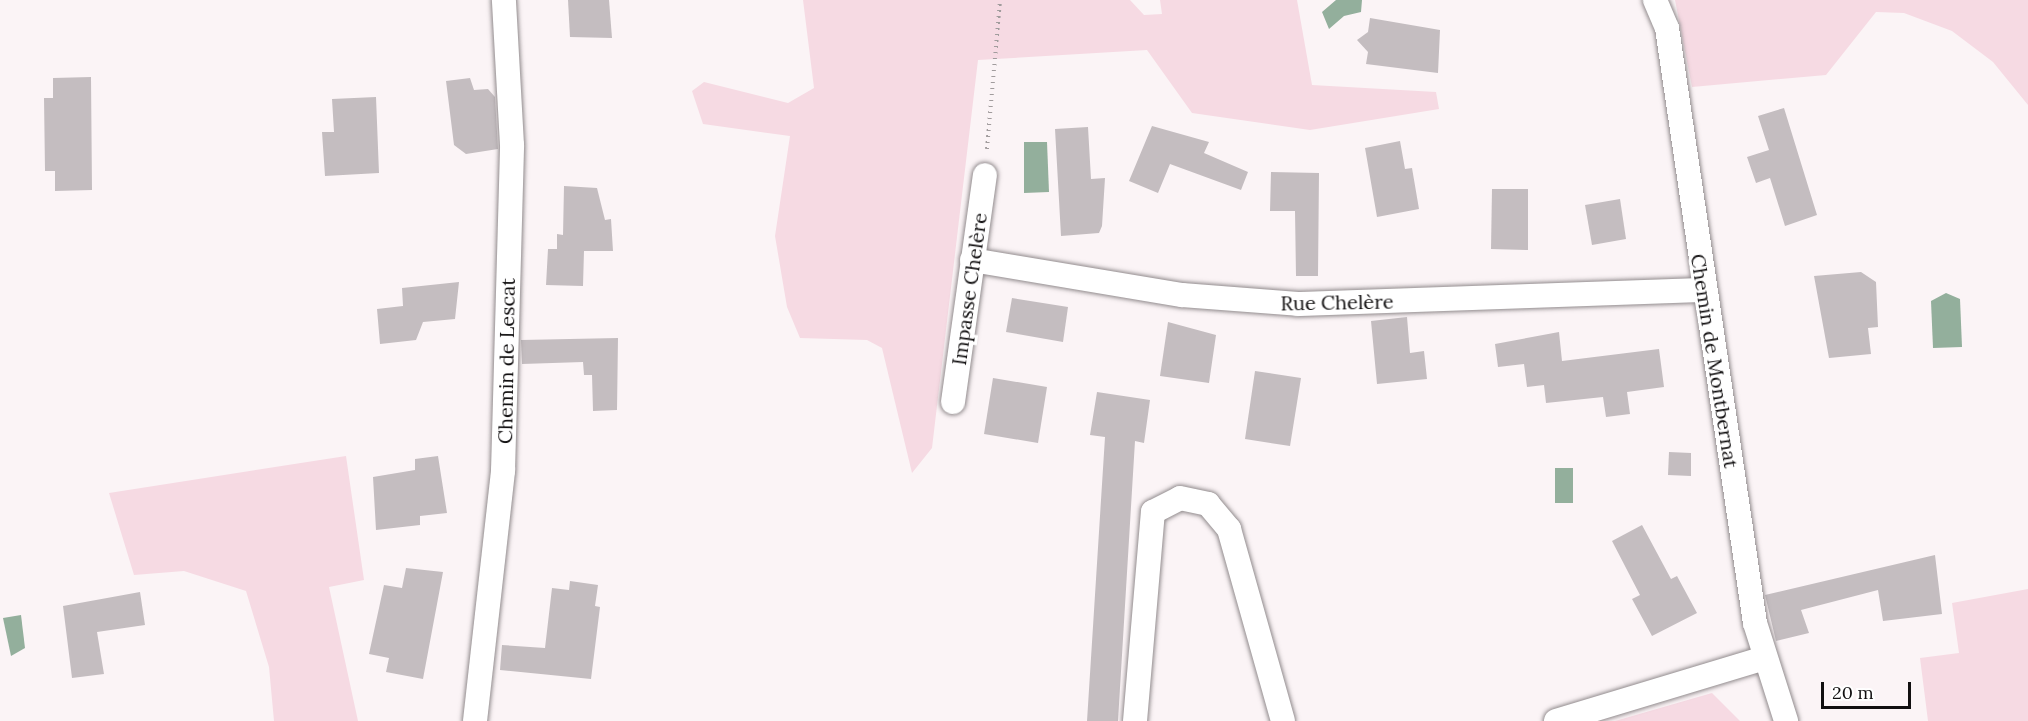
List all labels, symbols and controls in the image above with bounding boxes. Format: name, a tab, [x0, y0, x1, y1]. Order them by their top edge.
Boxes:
street label: Impasse Chelère	[946, 211, 992, 367]
street label: Chemin de Montbernat	[1686, 252, 1744, 470]
street label: Chemin de Lescat	[493, 278, 519, 444]
street label: Rue Chelère	[1280, 289, 1394, 315]
scale bar	[1824, 670, 1914, 708]
text: 20 m	[1832, 681, 1874, 704]

